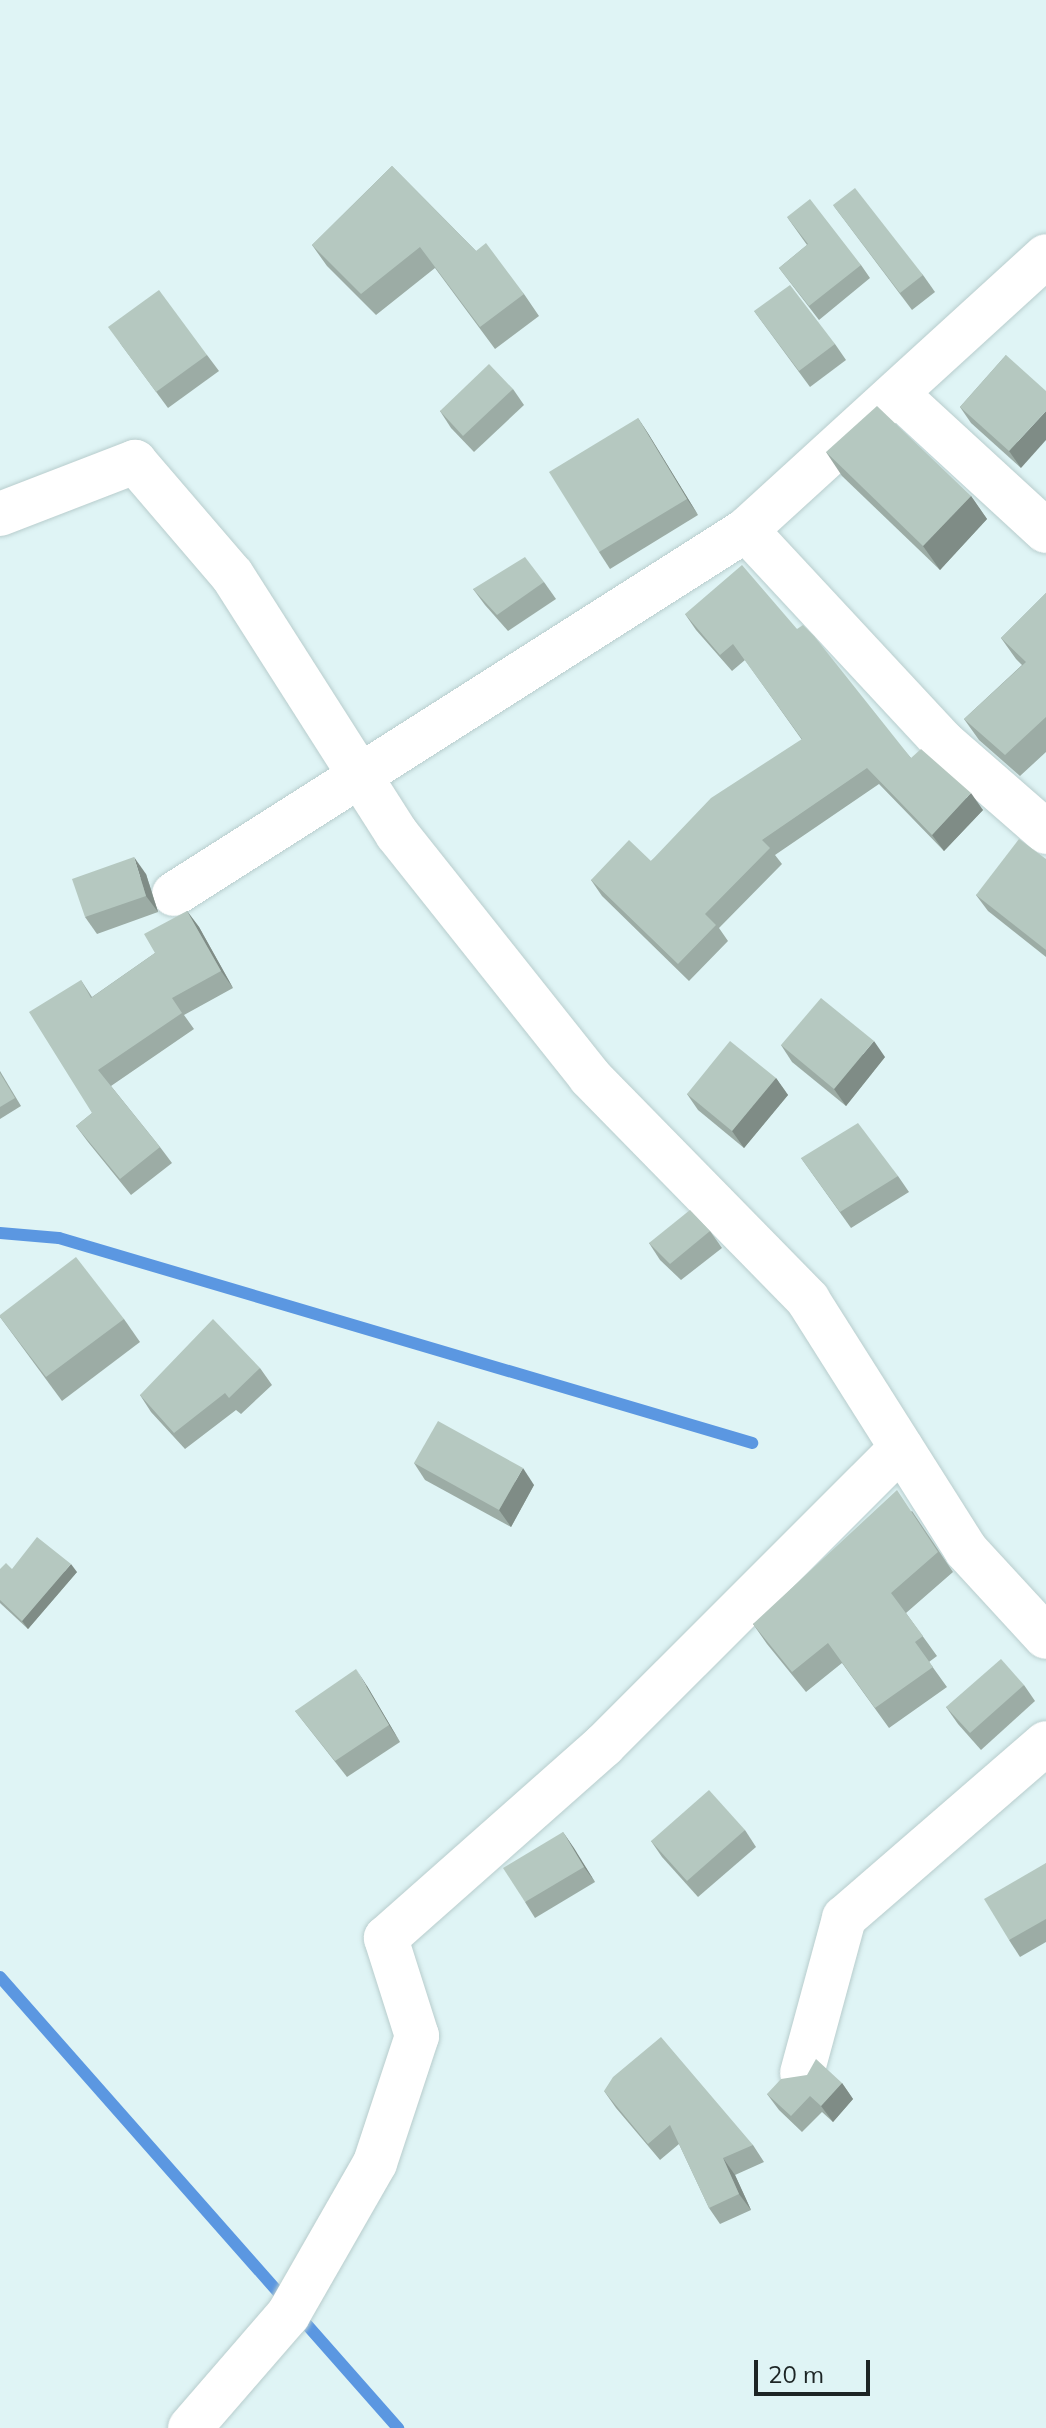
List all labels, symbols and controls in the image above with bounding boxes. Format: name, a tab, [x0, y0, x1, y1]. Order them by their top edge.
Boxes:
scale bar	[758, 2344, 874, 2394]
text: 20 m	[768, 2359, 824, 2389]

